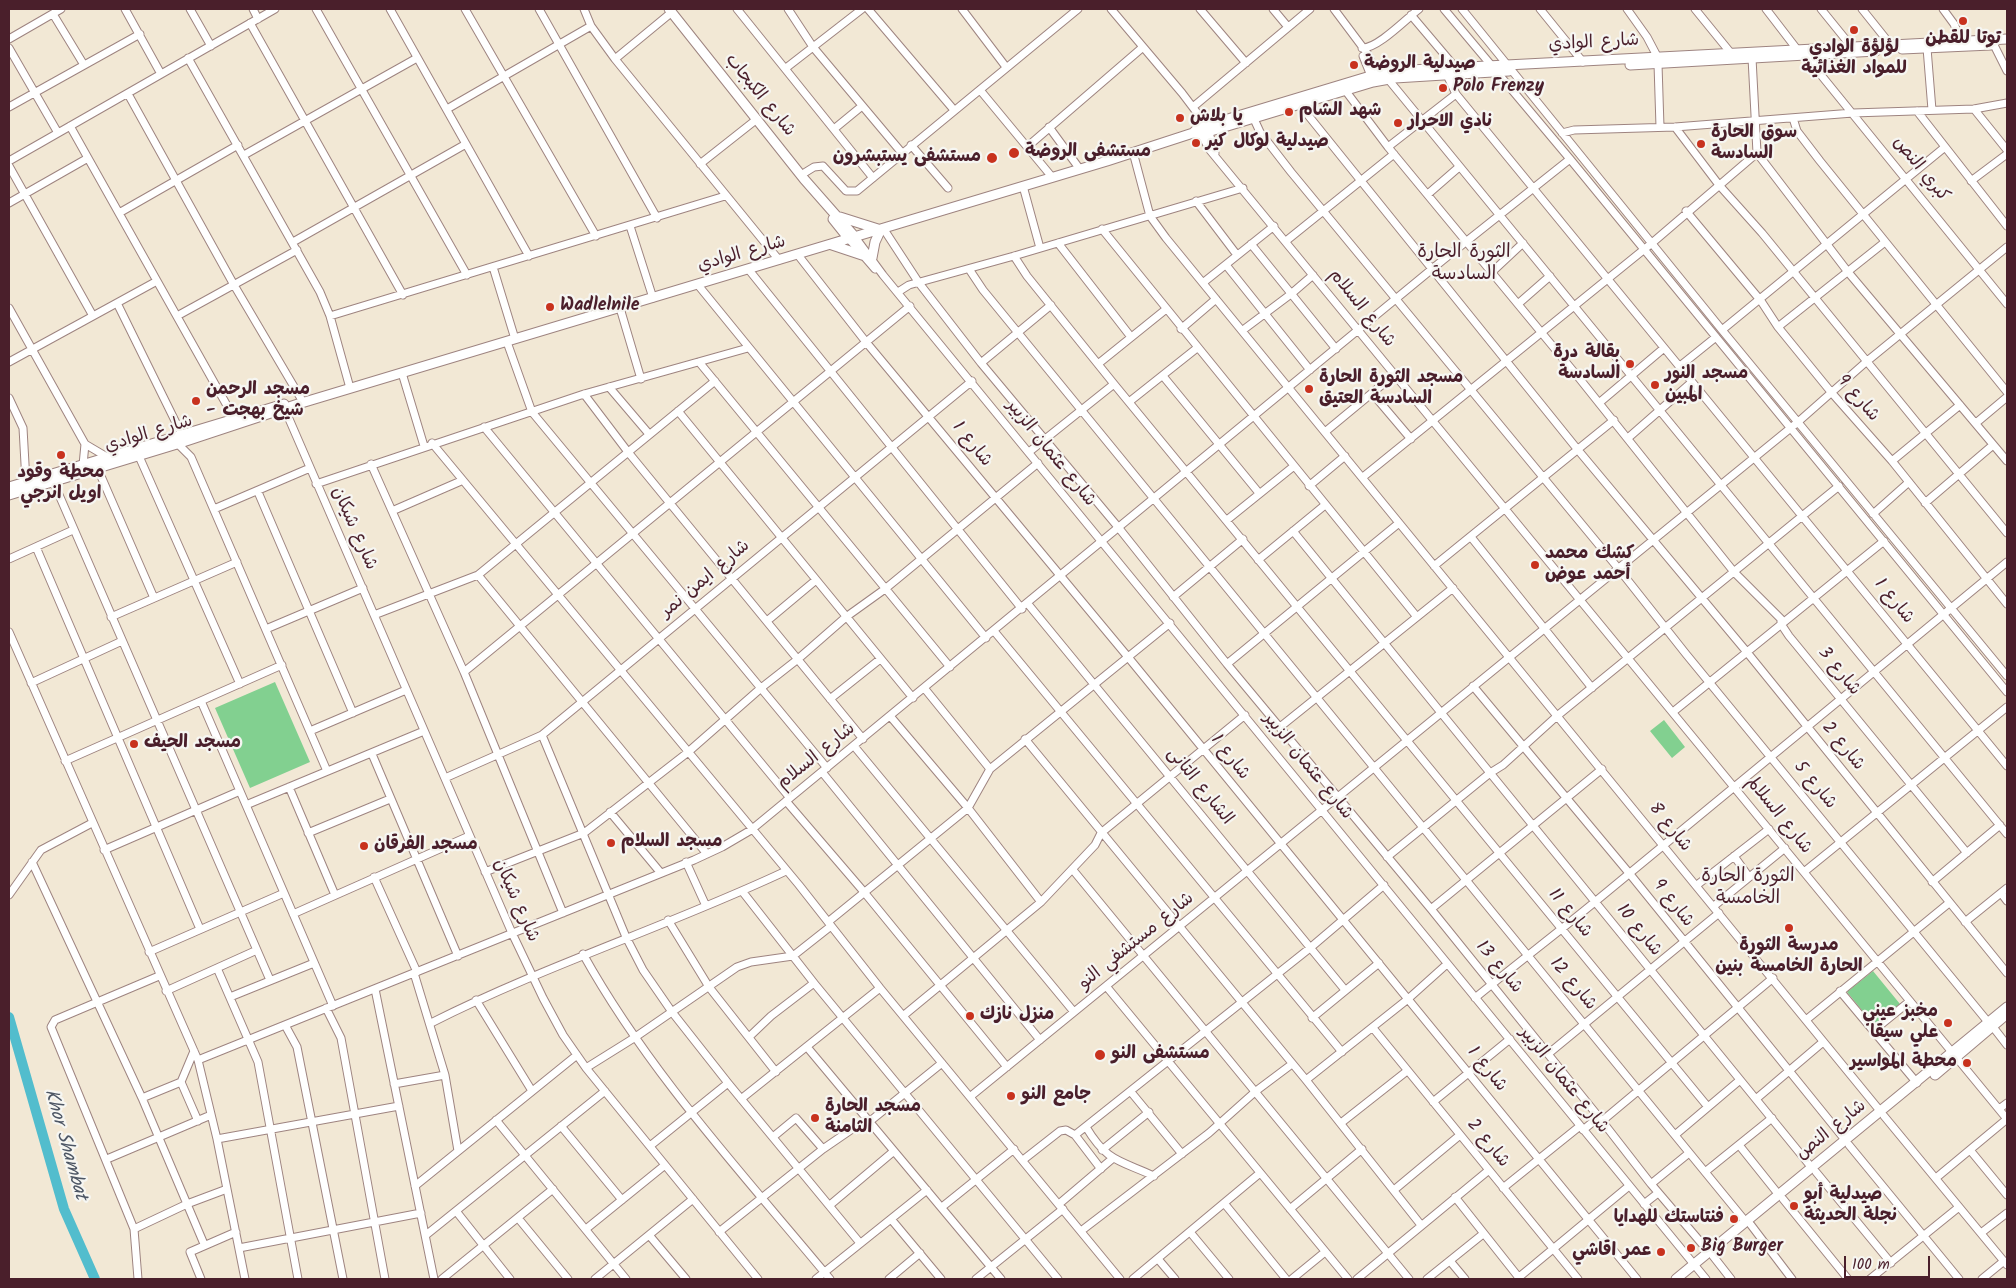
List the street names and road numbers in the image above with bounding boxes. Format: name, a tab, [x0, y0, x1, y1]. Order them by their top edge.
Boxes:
street label: شارع الوادي	[1548, 31, 1640, 57]
street label: شارع الكبجاب	[719, 50, 799, 142]
street label: كبري النص	[1887, 133, 1953, 207]
street label: شارع الوادي	[695, 232, 789, 278]
street label: شارع السلام	[1323, 266, 1399, 352]
street label: شارع 9	[1831, 371, 1883, 427]
street label: شارع عثمان الزبير	[1000, 396, 1100, 512]
street label: شارع الوادي	[102, 411, 196, 459]
street label: شارع 1	[946, 418, 996, 472]
street label: شارع شيكان	[325, 484, 381, 574]
street label: شارع ايمن نمر	[657, 536, 755, 624]
street label: شارع 1	[1868, 575, 1918, 629]
street label: شارع 3	[1812, 643, 1864, 701]
street label: شارع عثمان الزبير	[1257, 709, 1357, 825]
street label: شارع 2	[1816, 718, 1868, 776]
street label: شارع السلام	[774, 719, 860, 795]
street label: شارع 1	[1205, 731, 1253, 785]
street label: الشارع التانى	[1161, 744, 1237, 830]
street label: شارع 5	[1788, 758, 1840, 814]
street label: شارع السلالم	[1740, 773, 1816, 859]
street label: شارع 8	[1643, 799, 1695, 857]
street label: شارع شيكان	[487, 856, 543, 946]
street label: شارع 9	[1647, 876, 1697, 932]
street label: شارع 11	[1542, 885, 1596, 943]
street label: شارع مستشفي النو	[1075, 889, 1199, 995]
street label: شارع 10	[1610, 901, 1666, 961]
street label: شارع 13	[1470, 937, 1526, 999]
street label: شارع 12	[1544, 954, 1600, 1016]
street label: شارع عثمان الزبير	[1513, 1023, 1613, 1139]
street label: شارع 1	[1461, 1043, 1511, 1097]
street label: شارع النص	[1793, 1096, 1871, 1166]
street label: شارع 2	[1461, 1115, 1513, 1173]

